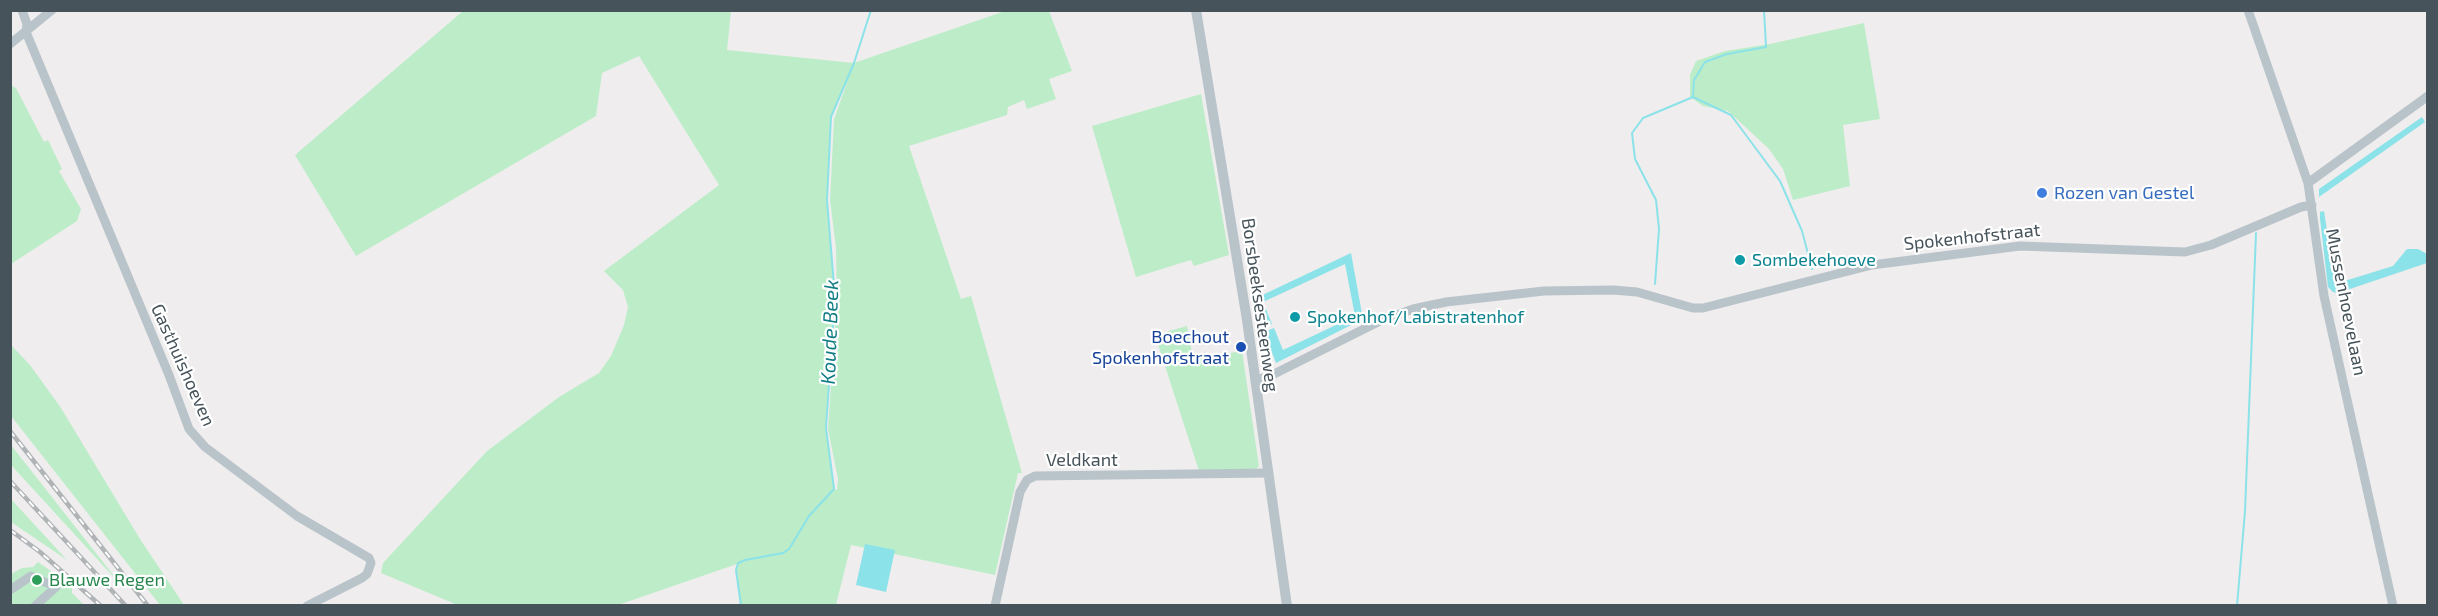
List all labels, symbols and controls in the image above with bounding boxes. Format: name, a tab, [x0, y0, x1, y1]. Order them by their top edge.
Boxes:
place label: Rozen van Gestel	[2054, 182, 2194, 204]
marker: Rozen van Gestel	[2035, 186, 2049, 200]
street label: Borsbeeksesteenweg	[1237, 217, 1283, 393]
street label: Spokenhofstraat	[1903, 219, 2041, 255]
street label: Mussenhoevelaan	[2321, 227, 2371, 377]
place label: Sombekehoeve	[1752, 249, 1876, 271]
marker: Sombekehoeve	[1733, 253, 1747, 267]
water label: Koude Beek	[816, 279, 844, 385]
street label: Gasthuishoeven	[146, 301, 220, 429]
place label: Spokenhof/Labistratenhof	[1307, 306, 1524, 328]
marker: Spokenhof/Labistratenhof	[1288, 310, 1302, 324]
place label: Boechout Spokenhofstraat	[1092, 326, 1229, 368]
marker: Boechout Spokenhofstraat	[1234, 340, 1248, 354]
street label: Veldkant	[1046, 449, 1118, 471]
place label: Blauwe Regen	[49, 569, 165, 591]
marker: Blauwe Regen	[30, 573, 44, 587]

